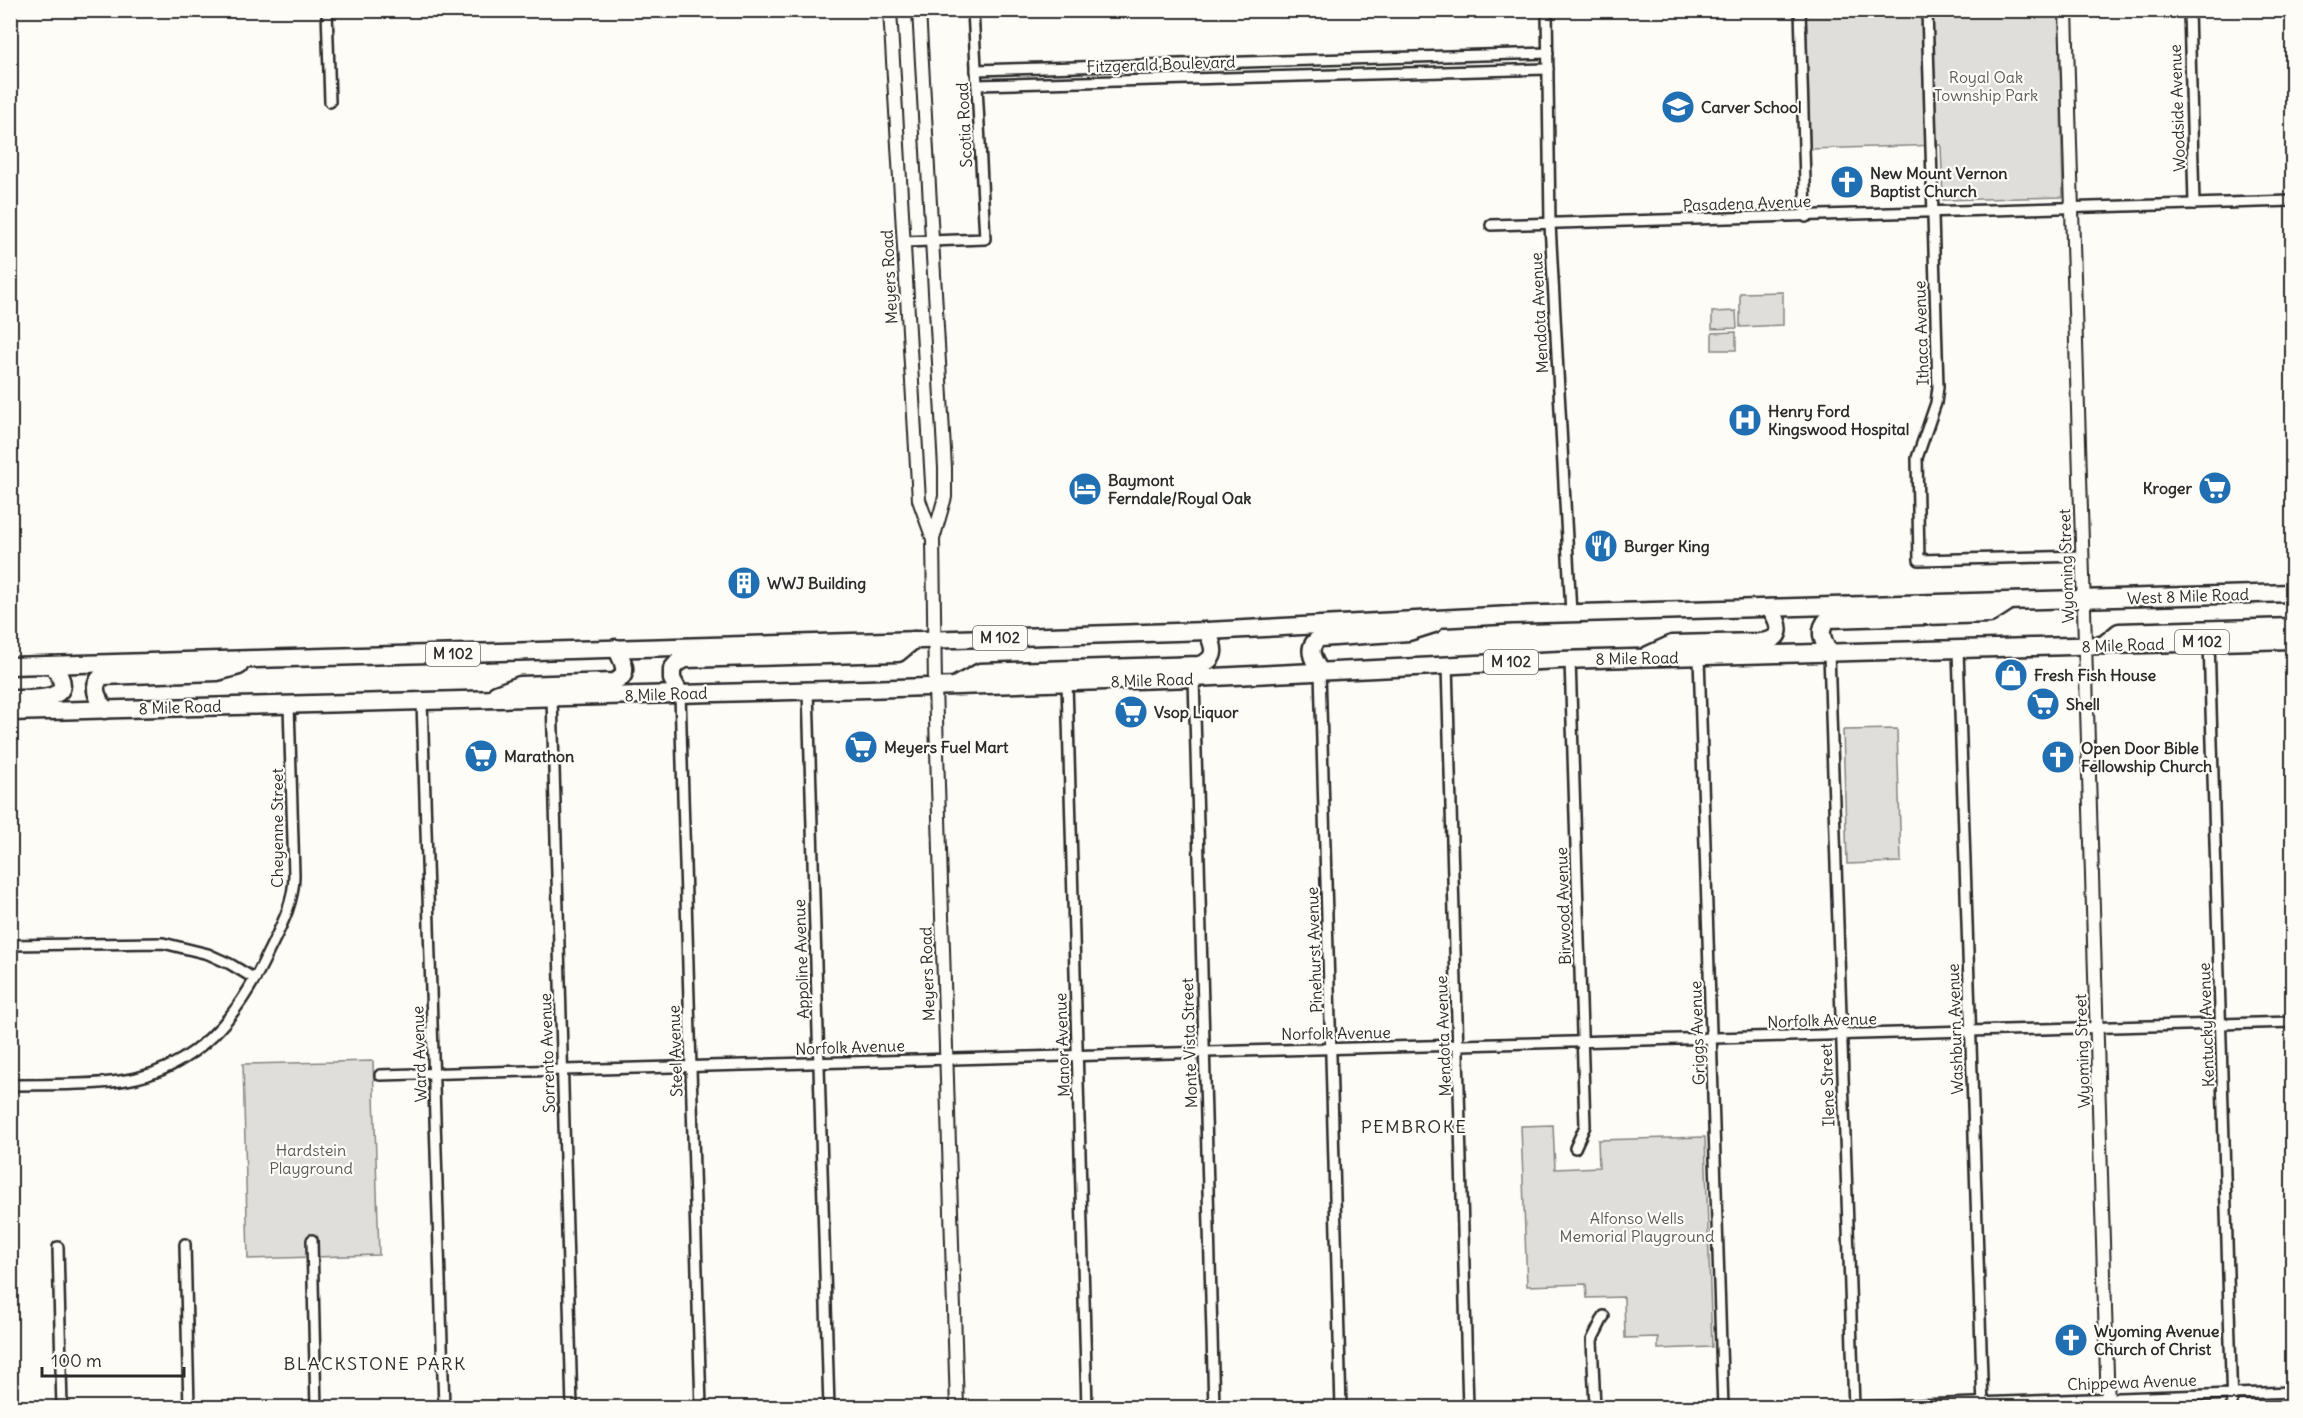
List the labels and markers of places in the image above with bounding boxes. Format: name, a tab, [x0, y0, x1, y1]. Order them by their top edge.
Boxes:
school or university icon: Carver School	[1660, 89, 1696, 125]
place label: Carver School	[1701, 97, 1802, 117]
place label: New Mount Vernon Baptist Church	[1870, 163, 2008, 202]
church icon: New Mount Vernon Baptist Church	[1829, 164, 1865, 200]
place label: Henry Ford Kingswood Hospital	[1768, 401, 1909, 440]
hospital icon: Henry Ford Kingswood Hospital	[1727, 402, 1763, 438]
place label: Baymont Ferndale/Royal Oak	[1108, 470, 1252, 509]
supermarket icon: Kroger	[2197, 470, 2233, 506]
hotel icon: Baymont Ferndale/Royal Oak	[1067, 471, 1103, 507]
place label: Kroger	[2143, 478, 2192, 499]
restaurant icon: Burger King	[1583, 528, 1619, 564]
place label: Burger King	[1624, 536, 1710, 557]
building icon: WWJ Building	[726, 565, 762, 601]
place label: WWJ Building	[767, 573, 866, 594]
shop icon: Fresh Fish House	[1993, 657, 2029, 693]
place label: Fresh Fish House	[2034, 665, 2156, 685]
supermarket icon: Shell	[2025, 686, 2061, 722]
supermarket icon: Vsop Liquor	[1113, 694, 1149, 730]
place label: Shell	[2066, 694, 2100, 714]
place label: Vsop Liquor	[1154, 702, 1239, 723]
supermarket icon: Meyers Fuel Mart	[843, 729, 879, 765]
place label: Meyers Fuel Mart	[884, 737, 1009, 758]
supermarket icon: Marathon	[463, 738, 499, 774]
place label: Open Door Bible Fellowship Church	[2081, 738, 2212, 777]
church icon: Open Door Bible Fellowship Church	[2040, 739, 2076, 775]
place label: Marathon	[504, 746, 574, 766]
place label: Wyoming Avenue Church of Christ	[2094, 1321, 2220, 1359]
church icon: Wyoming Avenue Church of Christ	[2053, 1322, 2089, 1358]

